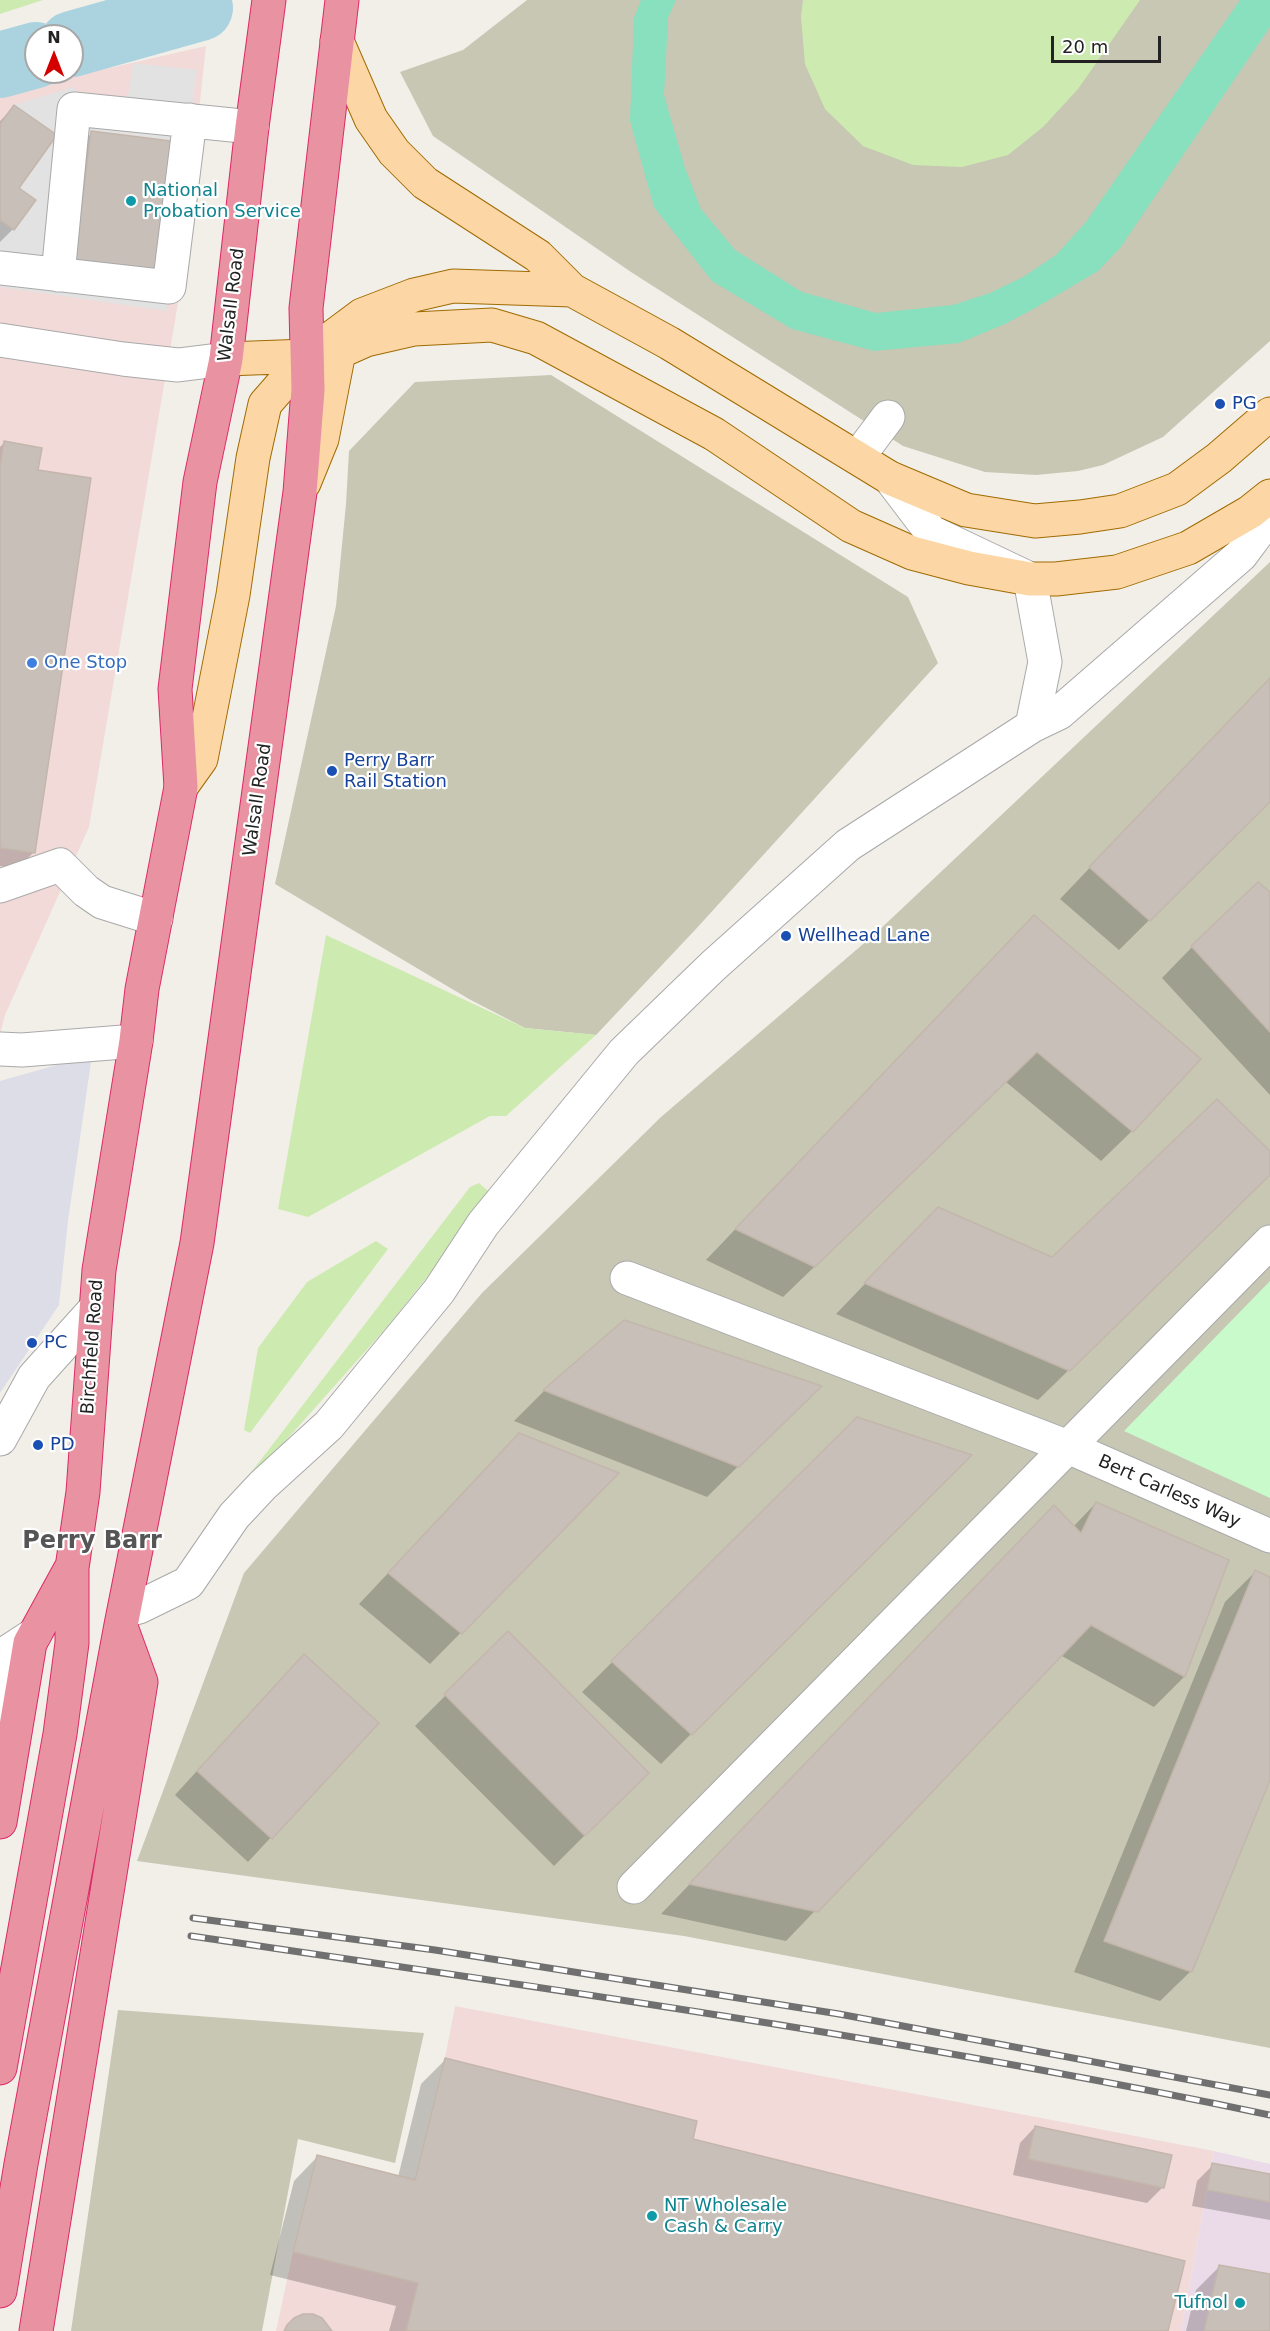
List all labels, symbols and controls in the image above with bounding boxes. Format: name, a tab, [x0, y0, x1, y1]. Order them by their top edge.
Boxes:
north arrow	[24, 24, 84, 84]
scale bar	[1054, 24, 1164, 62]
text: N	[47, 28, 61, 47]
text: 20 m	[1062, 36, 1108, 57]
place label: National Probation Service	[143, 180, 301, 222]
marker: National Probation Service	[124, 194, 138, 208]
street label: Walsall Road	[214, 247, 250, 363]
place label: PG	[1232, 393, 1257, 415]
marker: PG	[1213, 397, 1227, 411]
place label: One Stop	[44, 652, 127, 674]
marker: One Stop	[25, 656, 39, 670]
street label: Walsall Road	[239, 742, 277, 858]
place label: Perry Barr Rail Station	[344, 750, 447, 792]
marker: Perry Barr Rail Station	[325, 764, 339, 778]
place label: Wellhead Lane	[798, 925, 930, 947]
marker: Wellhead Lane	[779, 929, 793, 943]
street label: Birchfield Road	[78, 1279, 108, 1415]
place label: PC	[44, 1332, 67, 1354]
marker: PC	[25, 1336, 39, 1350]
place label: PD	[50, 1434, 75, 1456]
marker: PD	[31, 1438, 45, 1452]
street label: Bert Carless Way	[1095, 1451, 1243, 1533]
district label: Perry Barr	[22, 1528, 162, 1556]
place label: NT Wholesale Cash & Carry	[664, 2195, 787, 2238]
marker: NT Wholesale Cash & Carry	[645, 2209, 659, 2223]
place label: Tufnol	[1175, 2292, 1228, 2314]
marker: Tufnol	[1233, 2296, 1247, 2310]

